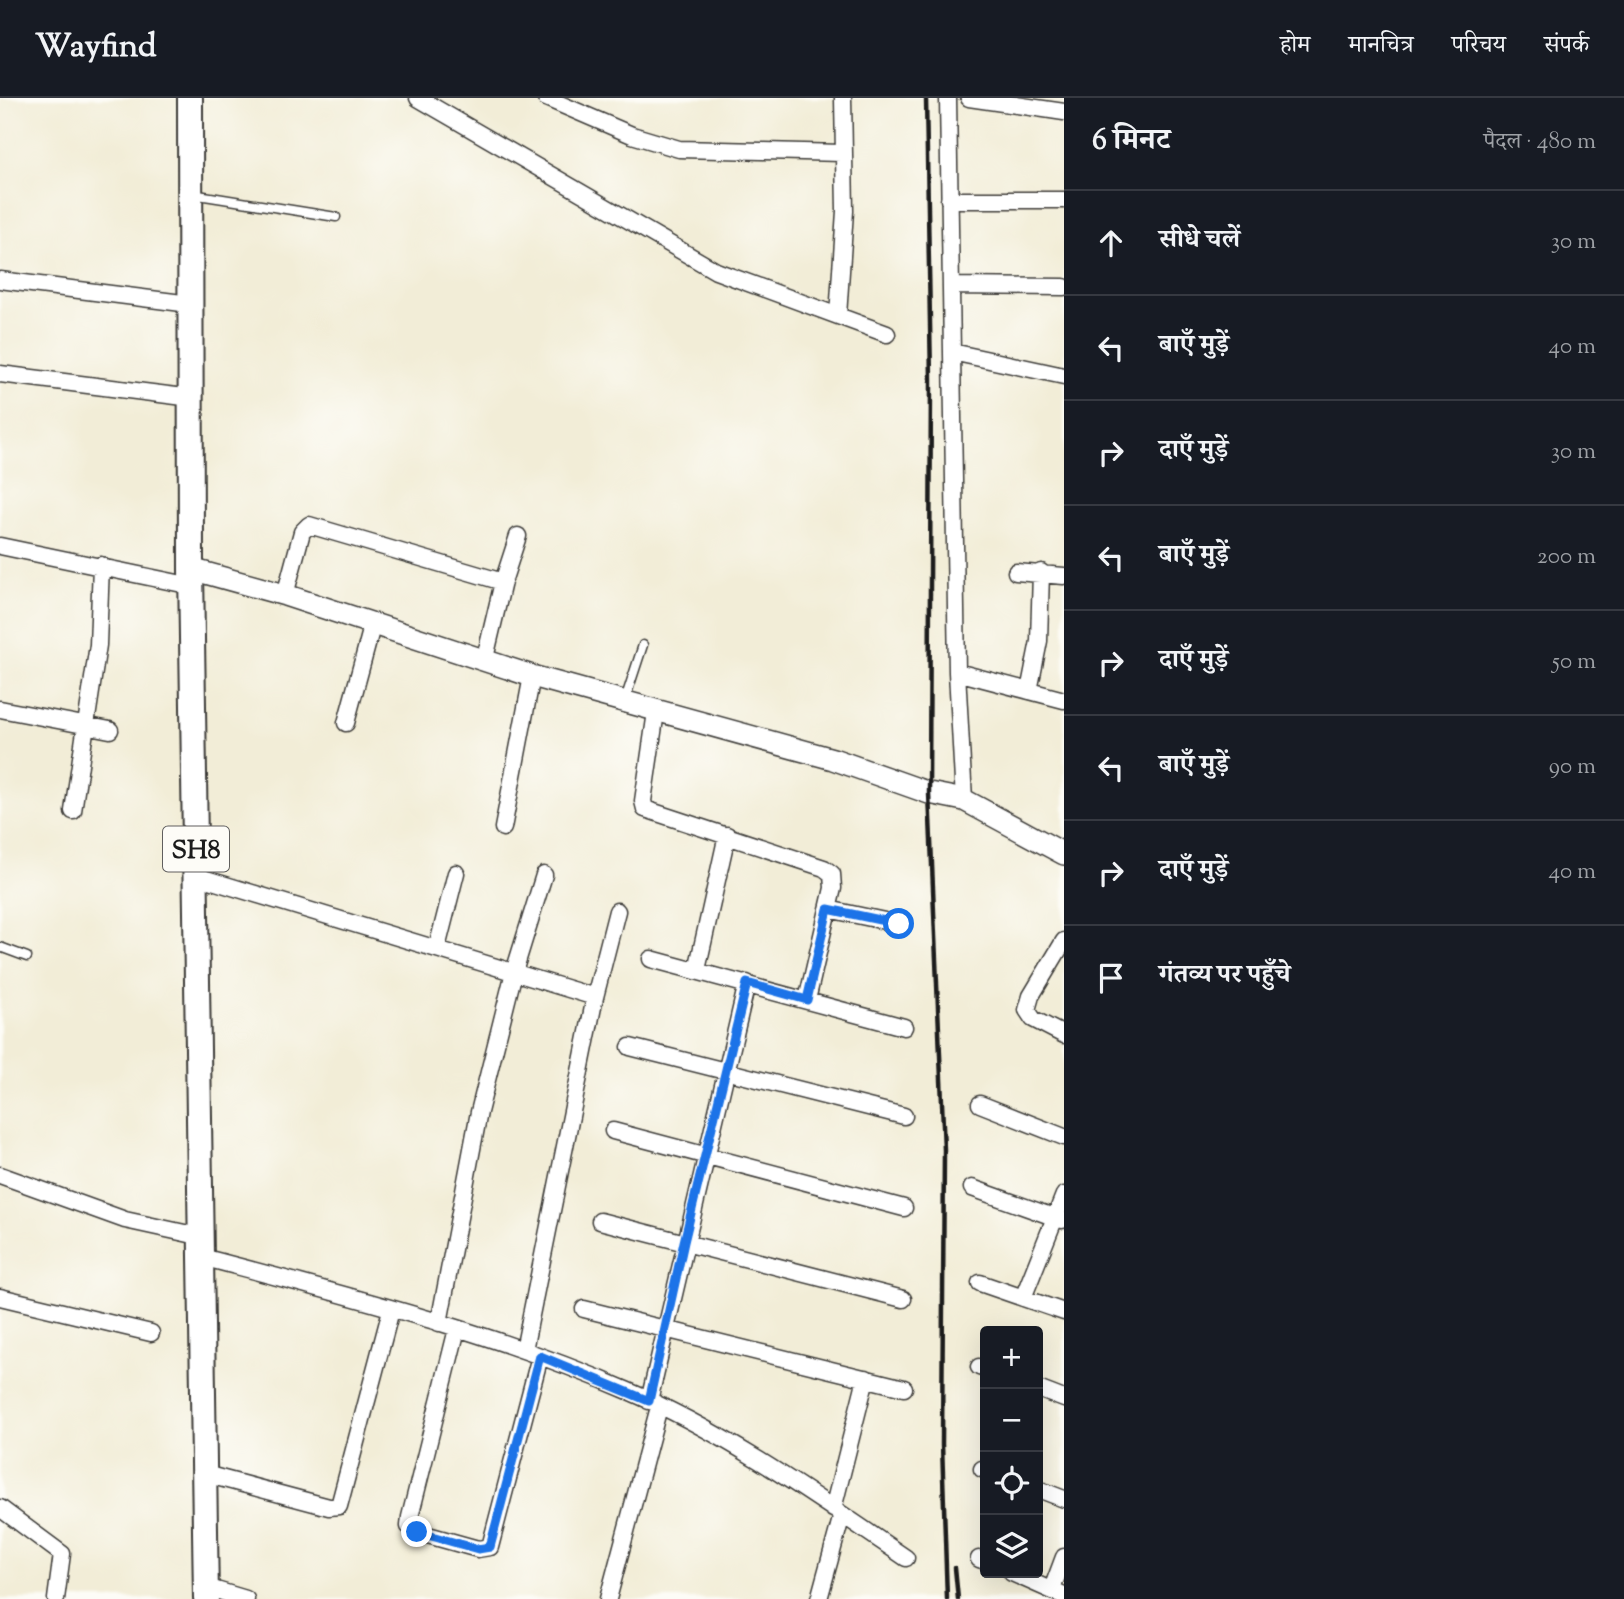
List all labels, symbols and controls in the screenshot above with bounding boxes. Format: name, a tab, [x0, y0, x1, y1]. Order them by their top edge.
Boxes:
text: Wayfind	[35, 24, 157, 72]
text: होम	[1280, 29, 1310, 63]
text: मानचित्र	[1348, 29, 1414, 63]
text: परिचय	[1452, 29, 1506, 63]
text: संपर्क	[1544, 29, 1589, 63]
text: 6 मिनट	[1092, 120, 1170, 163]
text: पैदल · 480 m	[1484, 126, 1596, 159]
text: सीधे चलें	[1159, 222, 1240, 259]
icon: ahead	[1092, 224, 1130, 262]
text: 30 m	[1551, 226, 1596, 259]
text: बाएँ मुड़ें	[1159, 327, 1229, 364]
icon: left	[1092, 329, 1130, 367]
text: 40 m	[1549, 331, 1596, 364]
text: दाएँ मुड़ें	[1159, 432, 1228, 469]
icon: right	[1092, 434, 1130, 472]
text: 30 m	[1551, 436, 1596, 469]
text: बाएँ मुड़ें	[1159, 537, 1229, 574]
icon: left	[1092, 539, 1130, 577]
text: 200 m	[1537, 541, 1596, 574]
text: दाएँ मुड़ें	[1159, 642, 1228, 679]
icon: right	[1092, 644, 1130, 682]
text: 50 m	[1552, 646, 1596, 679]
text: बाएँ मुड़ें	[1159, 747, 1229, 784]
icon: left	[1092, 749, 1130, 787]
text: 90 m	[1549, 751, 1596, 784]
road number: SH8	[163, 827, 229, 872]
text: दाएँ मुड़ें	[1159, 852, 1228, 889]
icon: right	[1092, 854, 1130, 892]
text: 40 m	[1549, 856, 1596, 889]
route start	[883, 908, 914, 939]
text: गंतव्य पर पहुँचे	[1159, 957, 1290, 994]
icon: arrive	[1092, 959, 1130, 997]
map controls	[980, 1326, 1043, 1578]
button: +	[980, 1326, 1043, 1389]
button: −	[980, 1389, 1043, 1452]
button: locate	[980, 1452, 1043, 1515]
button: layers	[980, 1515, 1043, 1578]
route end	[401, 1516, 432, 1547]

